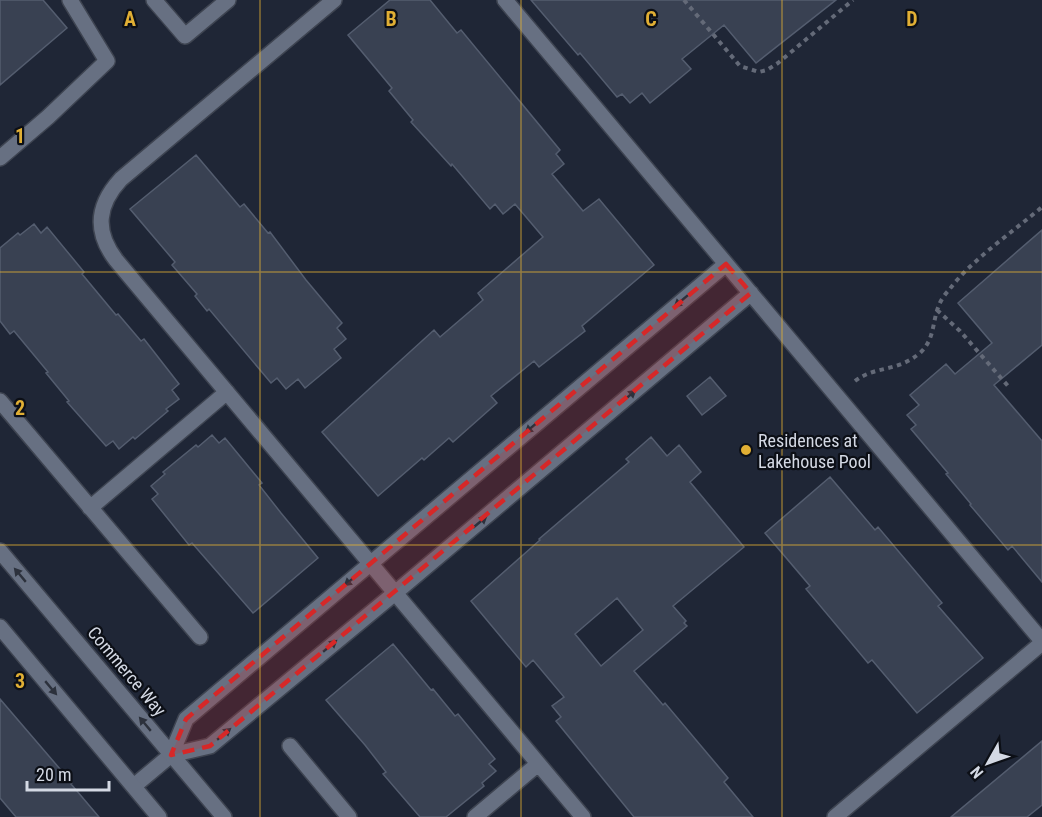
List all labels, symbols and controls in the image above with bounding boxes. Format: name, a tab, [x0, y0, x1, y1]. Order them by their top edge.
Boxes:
text: A	[124, 7, 136, 31]
text: B	[385, 7, 397, 31]
text: C	[645, 7, 657, 31]
text: D	[906, 7, 918, 31]
text: 1	[15, 124, 25, 148]
one-way arrow	[674, 294, 689, 307]
one-way arrow	[621, 390, 636, 403]
text: 2	[15, 396, 25, 420]
one-way arrow	[525, 420, 540, 433]
place label: Residences at Lakehouse Pool	[758, 430, 871, 472]
marker: Residences at Lakehouse Pool	[739, 443, 753, 457]
one-way arrow	[472, 515, 488, 528]
one-way arrow	[14, 568, 27, 583]
one-way arrow	[344, 573, 359, 586]
street label: Commerce Way	[83, 622, 171, 720]
one-way arrow	[322, 640, 338, 653]
text: 3	[15, 669, 25, 693]
one-way arrow	[44, 680, 57, 695]
one-way arrow	[139, 716, 152, 732]
one-way arrow	[216, 728, 231, 741]
north arrow	[958, 733, 1018, 793]
scale bar	[27, 754, 110, 792]
text: N	[966, 762, 987, 782]
text: 20 m	[36, 764, 71, 785]

